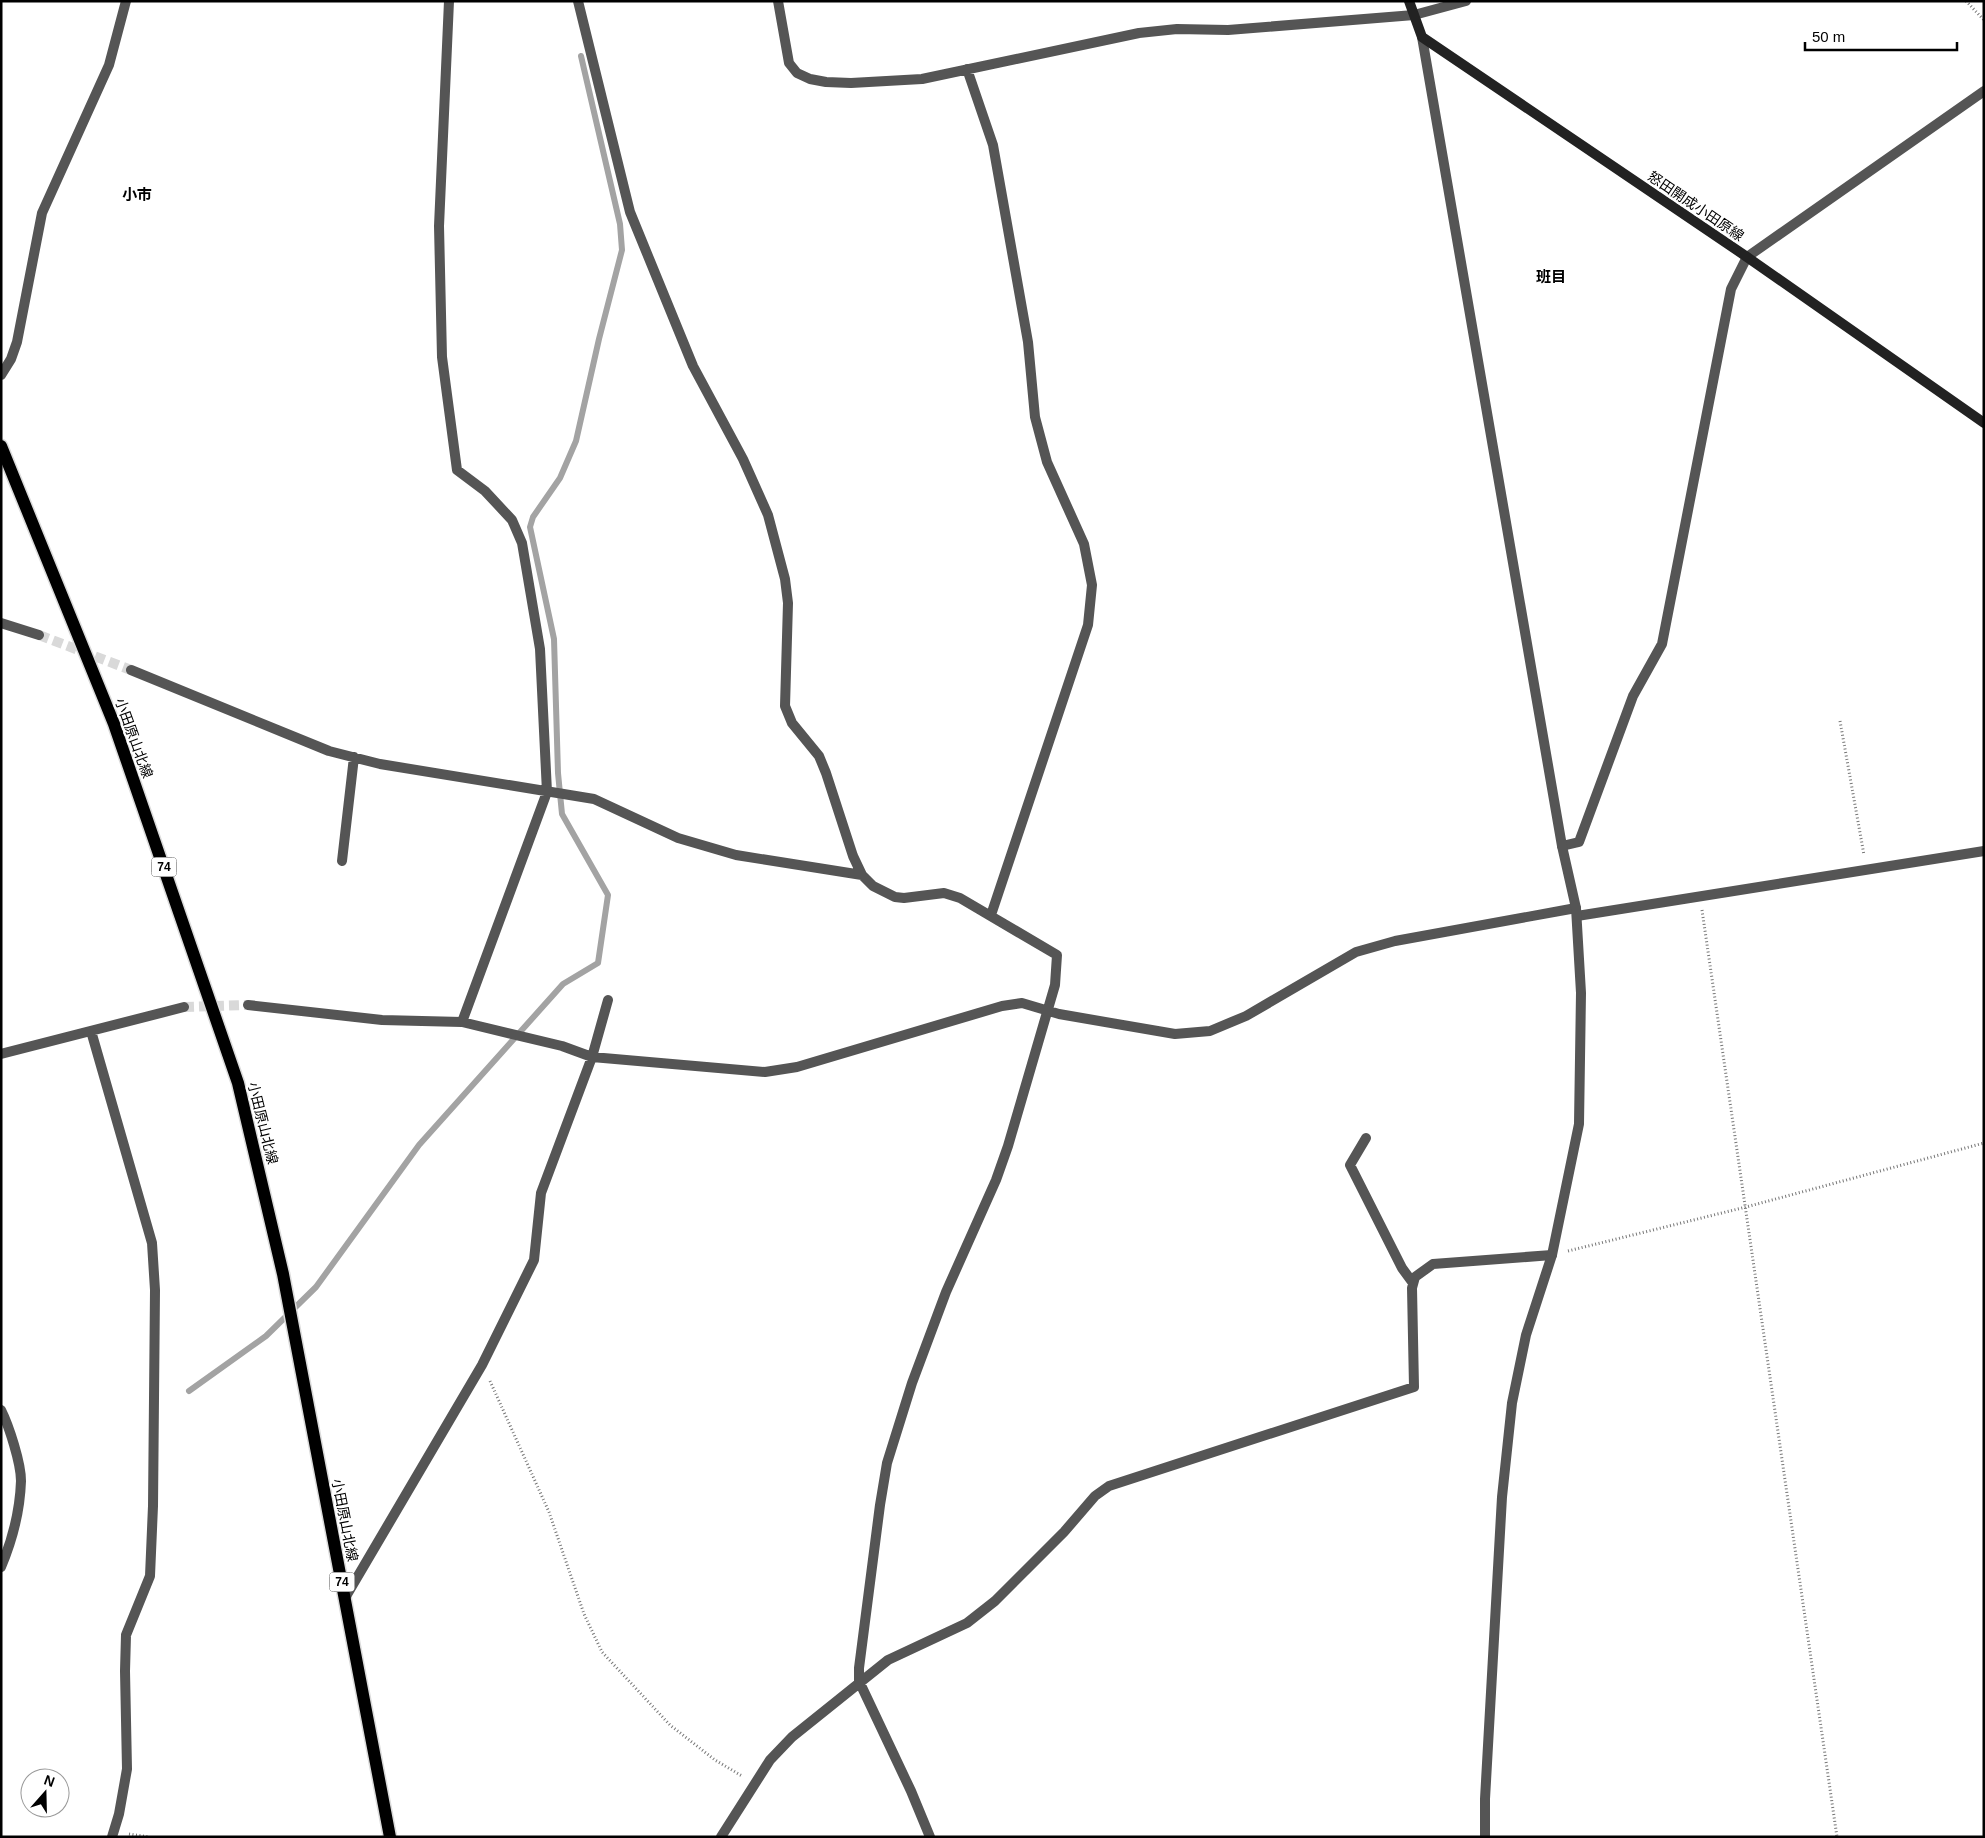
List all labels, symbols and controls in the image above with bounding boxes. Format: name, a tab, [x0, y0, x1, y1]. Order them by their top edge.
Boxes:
scale bar	[1805, 20, 1958, 52]
text: 50 m	[1812, 28, 1845, 45]
street label: 怒田開成小田原線	[1645, 168, 1747, 244]
district label: 小市	[122, 186, 152, 203]
district label: 班目	[1536, 268, 1566, 285]
street label: 小田原山北線	[112, 696, 156, 780]
road number: 74	[152, 858, 176, 876]
street label: 小田原山北線	[245, 1080, 281, 1166]
street label: 小田原山北線	[329, 1477, 361, 1563]
road number: 74	[330, 1572, 354, 1591]
north arrow	[20, 1768, 70, 1818]
text: N	[42, 1772, 57, 1790]

